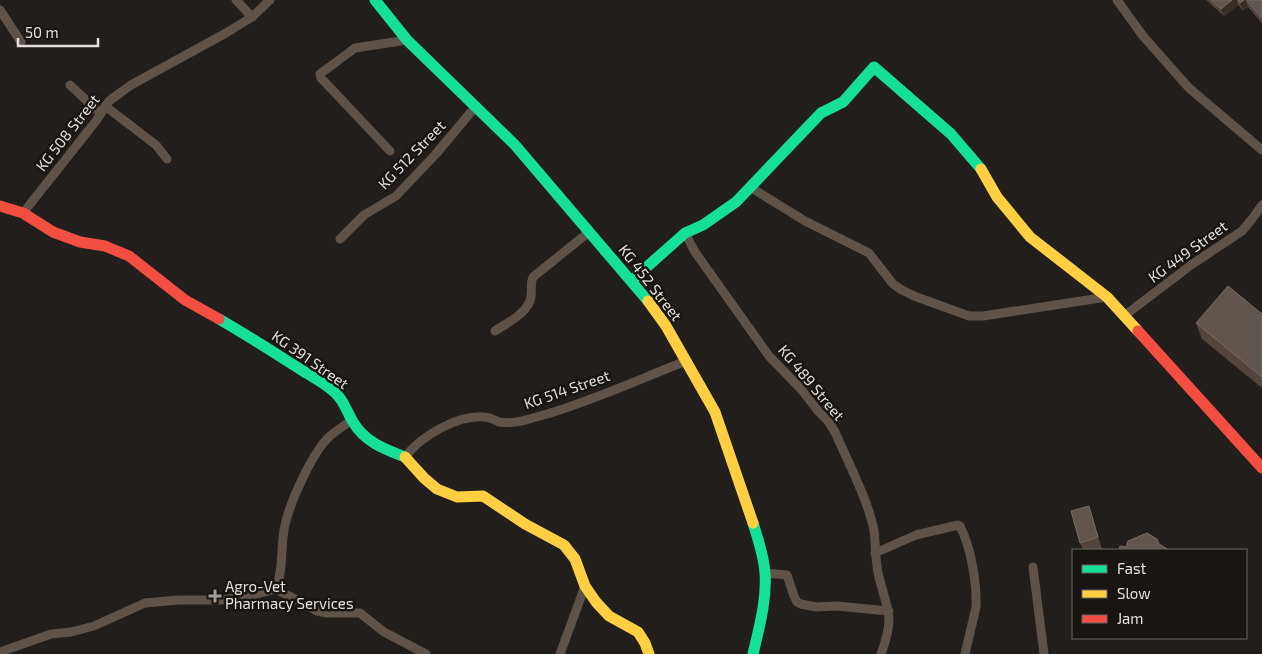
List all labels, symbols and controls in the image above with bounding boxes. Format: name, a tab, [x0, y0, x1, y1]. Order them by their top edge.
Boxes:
scale bar	[18, 15, 98, 47]
text: 50 m	[25, 23, 59, 41]
street label: KG 508 Street	[32, 90, 103, 174]
street label: KG 512 Street	[374, 116, 449, 192]
street label: KG 449 Street	[1144, 216, 1231, 286]
street label: KG 452 Street	[615, 241, 686, 324]
street label: KG 391 Street	[269, 326, 353, 392]
street label: KG 489 Street	[775, 341, 849, 424]
street label: KG 514 Street	[521, 366, 612, 412]
legend	[1072, 549, 1247, 639]
text: Fast	[1117, 559, 1147, 577]
place label: Agro-Vet Pharmacy Services	[225, 577, 354, 612]
text: Slow	[1117, 584, 1151, 602]
marker: Agro-Vet Pharmacy Services	[209, 590, 221, 602]
text: Jam	[1117, 609, 1143, 627]

